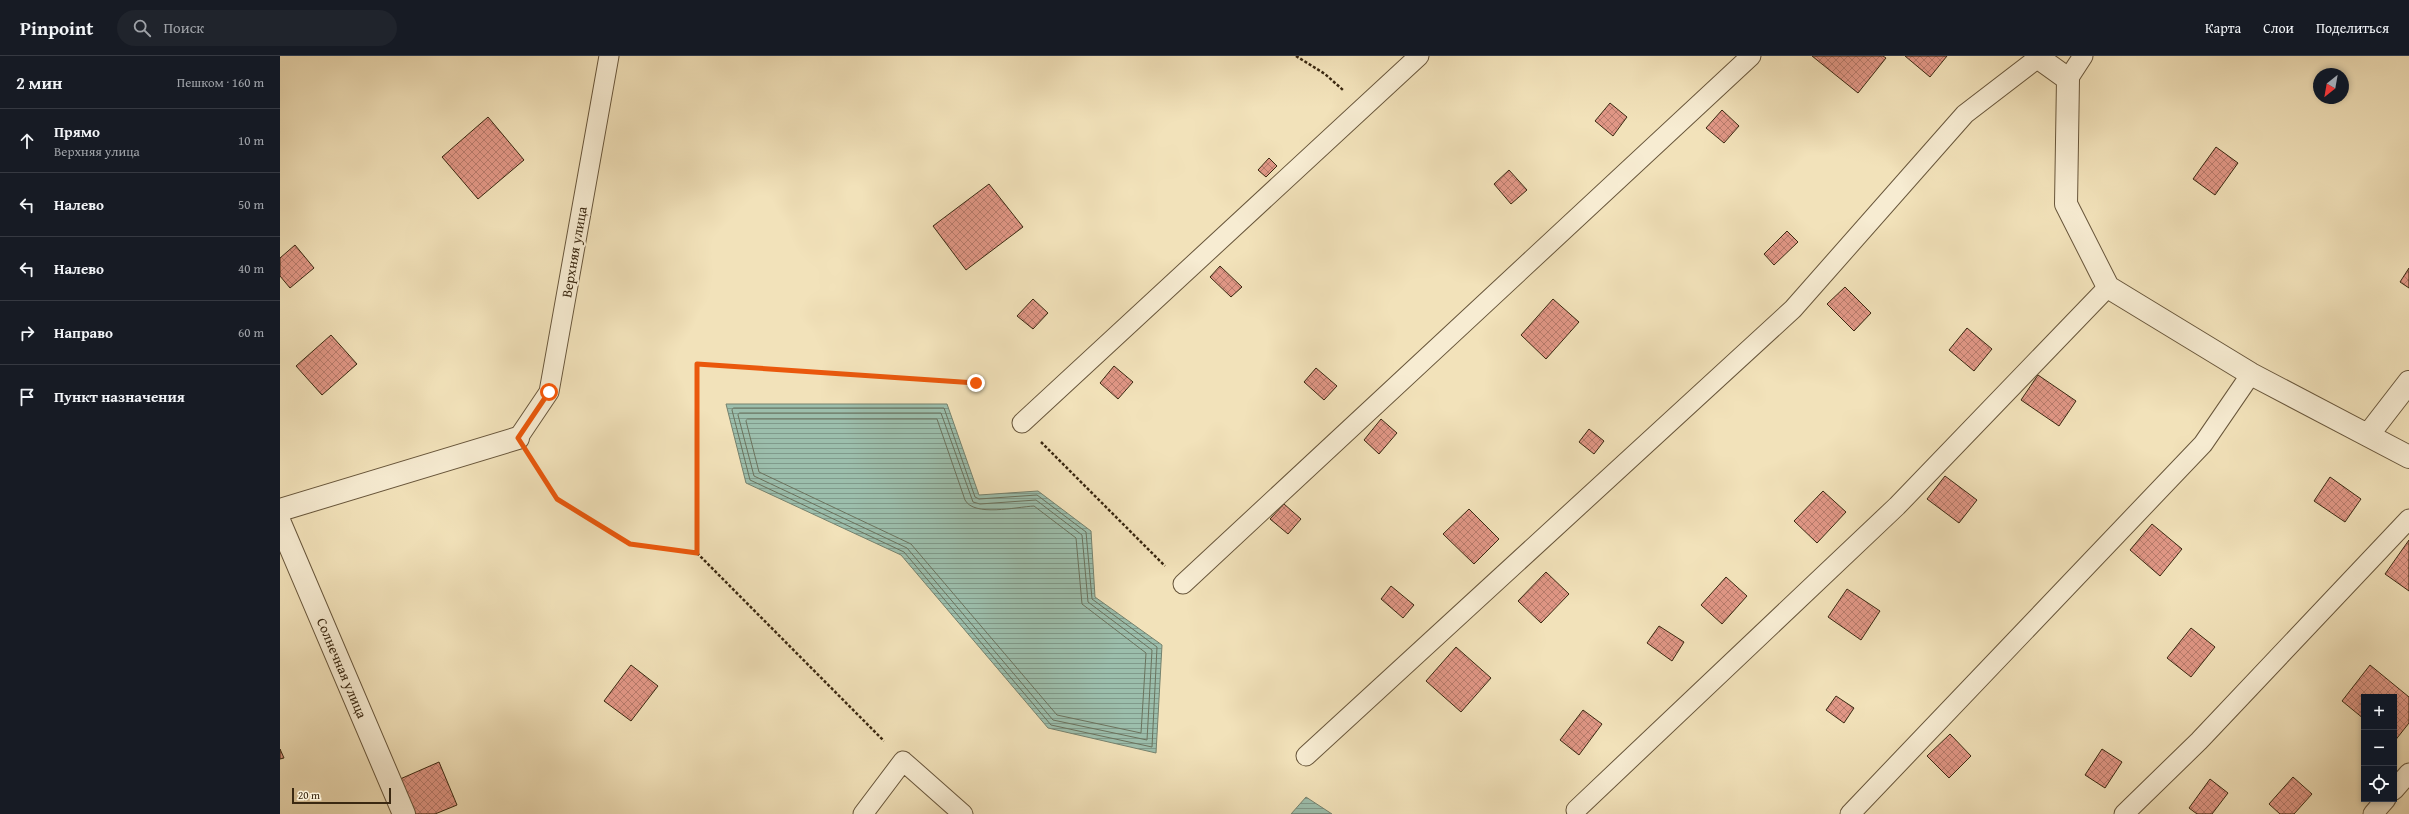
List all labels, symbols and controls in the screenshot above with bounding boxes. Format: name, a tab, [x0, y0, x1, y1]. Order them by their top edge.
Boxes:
search box	[117, 10, 397, 46]
text: Pinpoint	[20, 14, 93, 42]
icon: search	[131, 17, 153, 39]
text: Поиск	[163, 17, 204, 38]
text: Карта	[2205, 18, 2241, 38]
text: Слои	[2263, 18, 2294, 38]
text: Поделиться	[2316, 18, 2389, 38]
north arrow	[2313, 68, 2349, 104]
text: 2 мин	[16, 70, 62, 95]
text: Пешком · 160 m	[177, 73, 264, 92]
text: Прямо	[54, 121, 100, 142]
icon: ahead	[16, 130, 38, 152]
text: 10 m	[238, 131, 264, 150]
text: Верхняя улица	[54, 142, 140, 161]
icon: left	[16, 194, 38, 216]
text: Налево	[54, 194, 104, 215]
text: 50 m	[238, 195, 264, 214]
street label: Верхняя улица	[556, 204, 592, 299]
icon: left	[16, 258, 38, 280]
text: Налево	[54, 258, 104, 279]
text: 40 m	[238, 259, 264, 278]
icon: right	[16, 322, 38, 344]
text: Направо	[54, 322, 113, 343]
text: 60 m	[238, 323, 264, 342]
route end	[967, 374, 985, 392]
route start	[540, 383, 558, 401]
icon: arrive	[16, 386, 38, 408]
text: Пункт назначения	[54, 386, 185, 407]
street label: Солнечная улица	[312, 615, 372, 722]
map controls	[2361, 694, 2397, 802]
button: +	[2361, 694, 2397, 730]
button: −	[2361, 730, 2397, 766]
button: locate	[2361, 766, 2397, 802]
scale bar	[292, 786, 391, 805]
text: 20 m	[298, 787, 320, 803]

